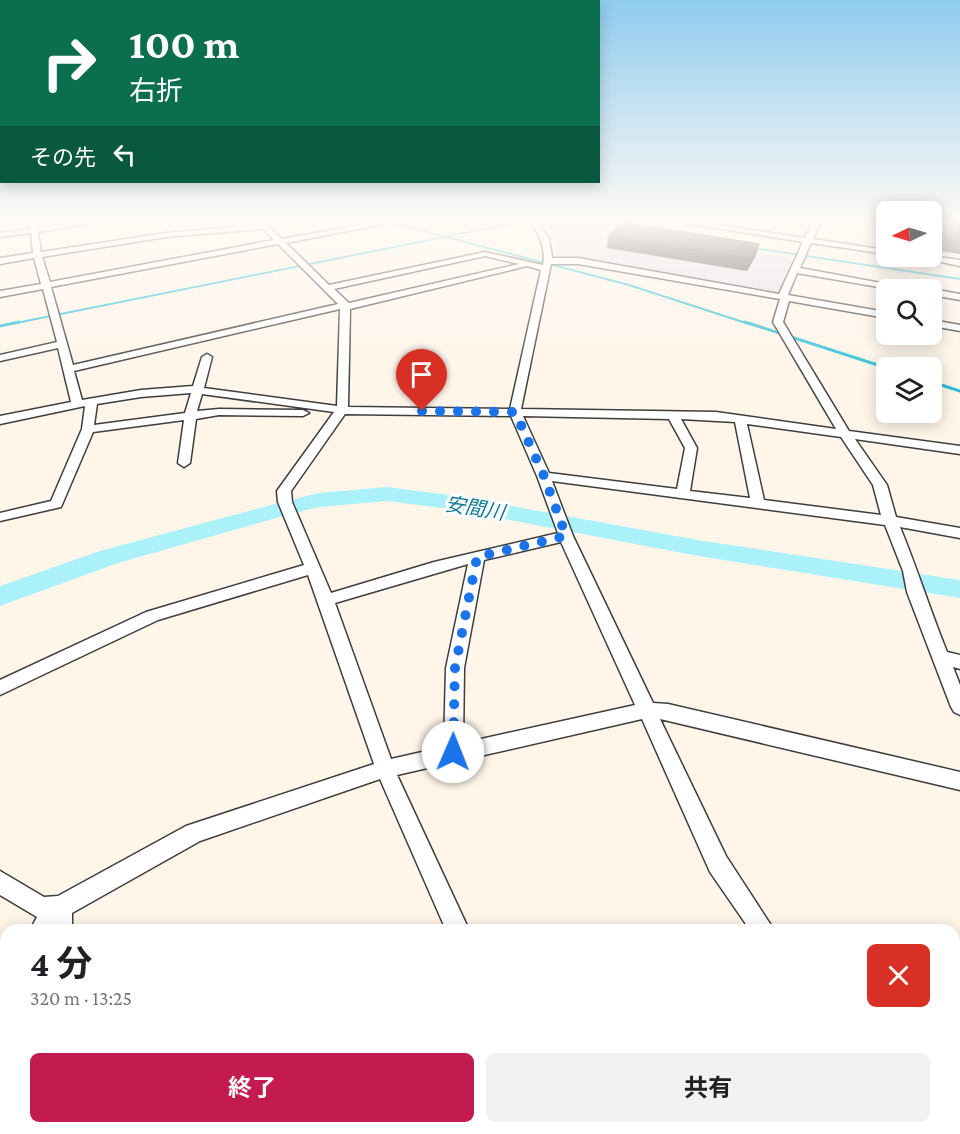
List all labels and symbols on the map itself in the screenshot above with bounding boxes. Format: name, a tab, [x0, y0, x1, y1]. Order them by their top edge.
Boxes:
north arrow	[876, 201, 942, 267]
pin	[396, 349, 447, 411]
water label: 安間川	[444, 492, 508, 524]
position arrow	[421, 720, 485, 784]

